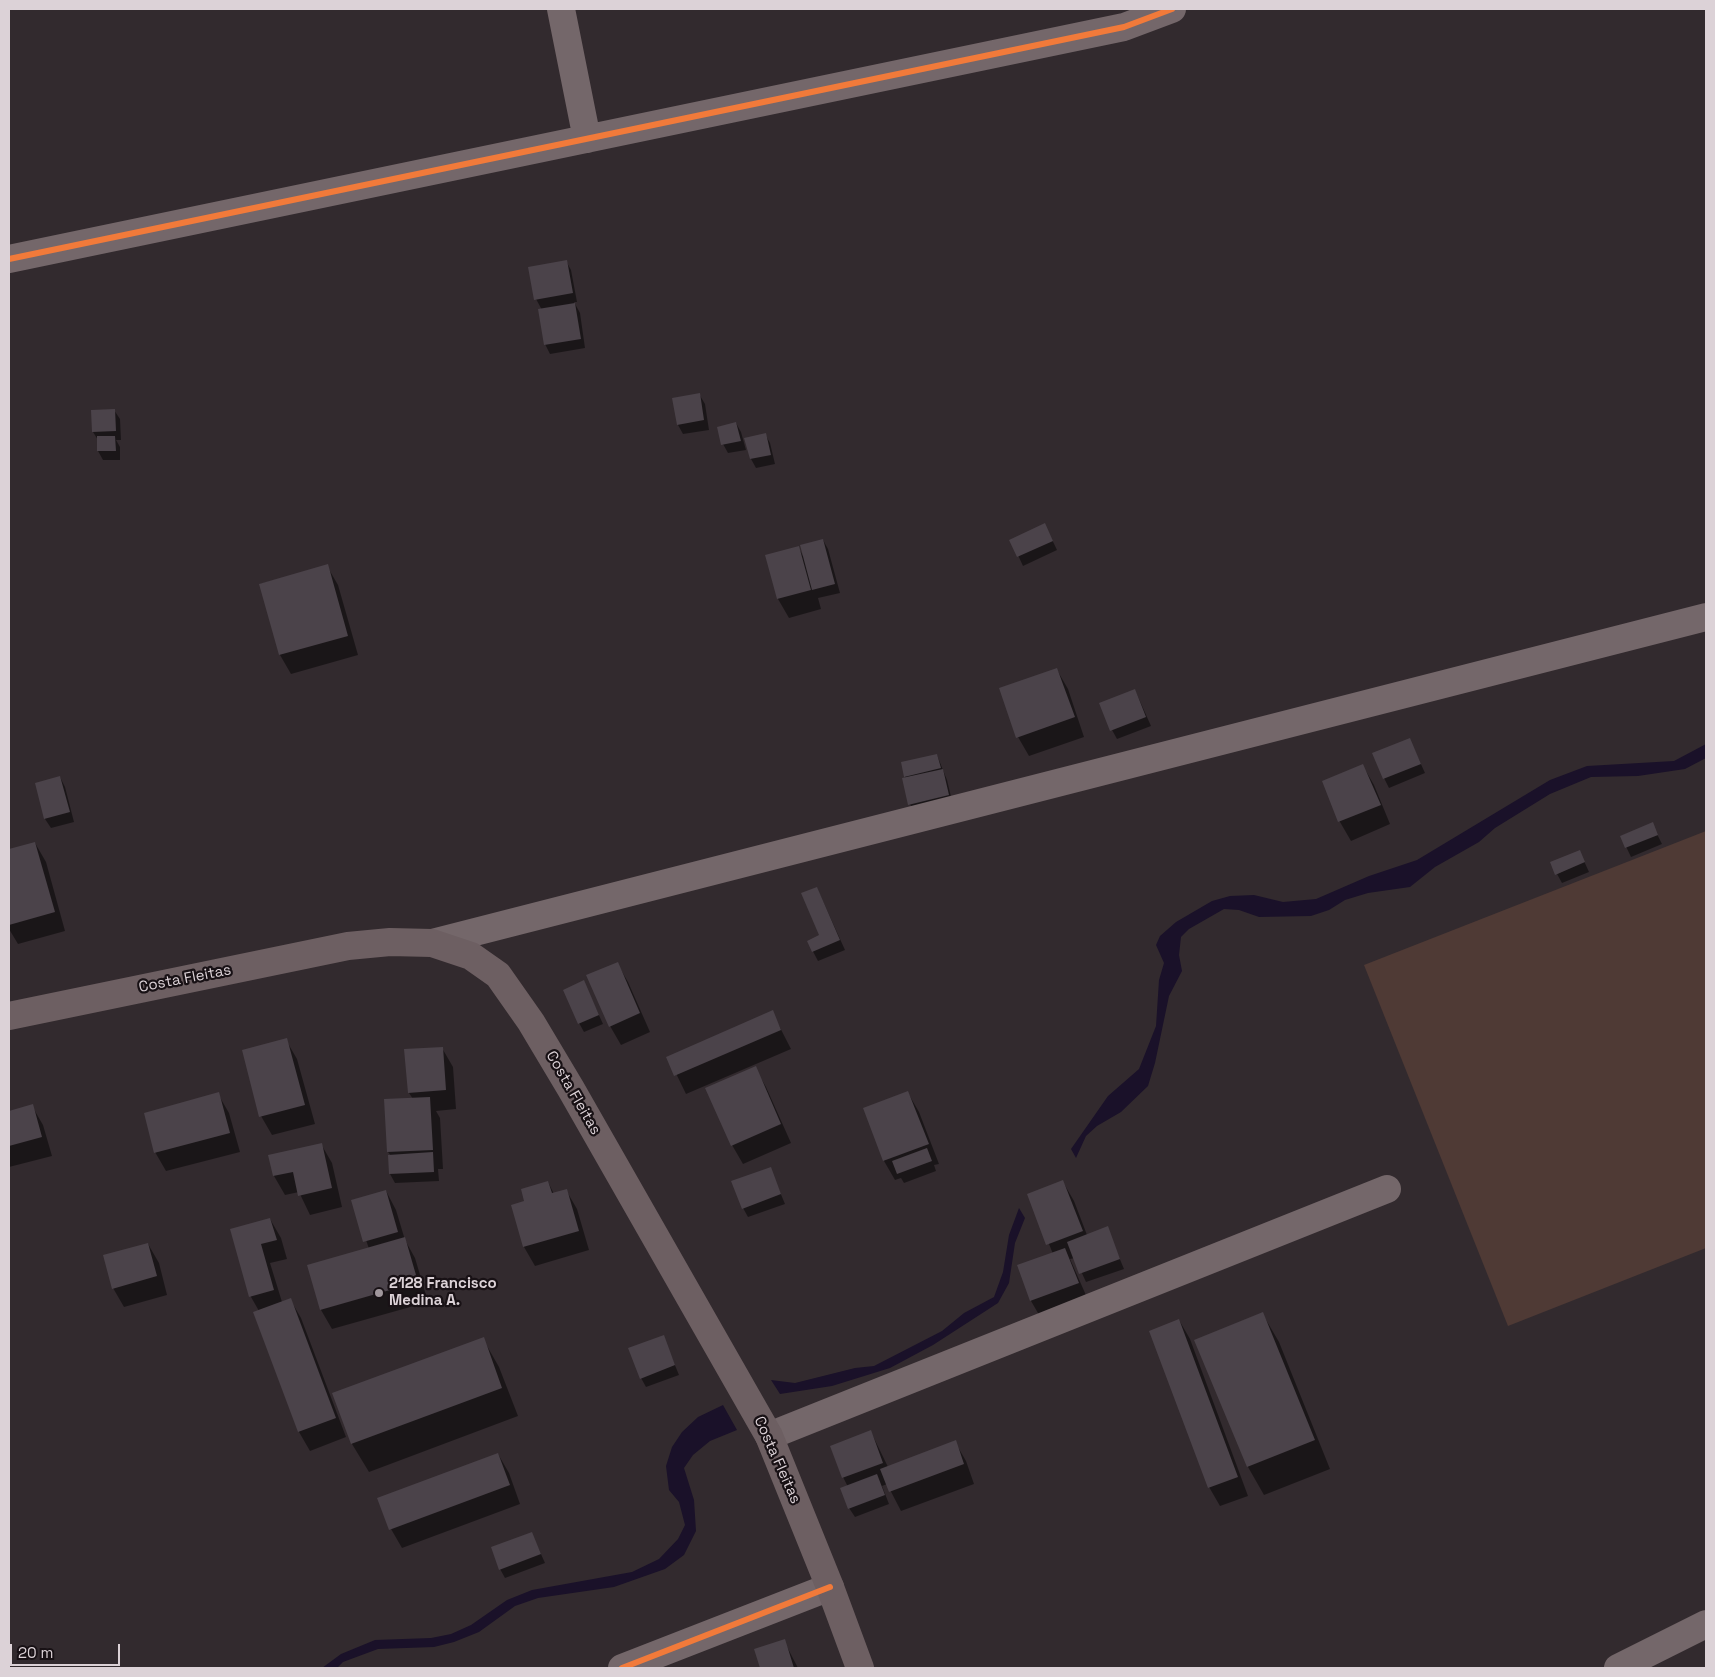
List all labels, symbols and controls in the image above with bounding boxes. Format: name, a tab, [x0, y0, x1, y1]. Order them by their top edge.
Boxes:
street label: Costa Fleitas	[137, 961, 233, 997]
street label: Costa Fleitas	[542, 1048, 604, 1138]
place label: 2128 Francisco Medina A.	[389, 1275, 497, 1310]
marker: 2128 Francisco Medina A.	[373, 1287, 385, 1299]
street label: Costa Fleitas	[750, 1414, 804, 1506]
scale bar	[12, 1634, 122, 1666]
text: 20 m	[18, 1643, 53, 1662]

